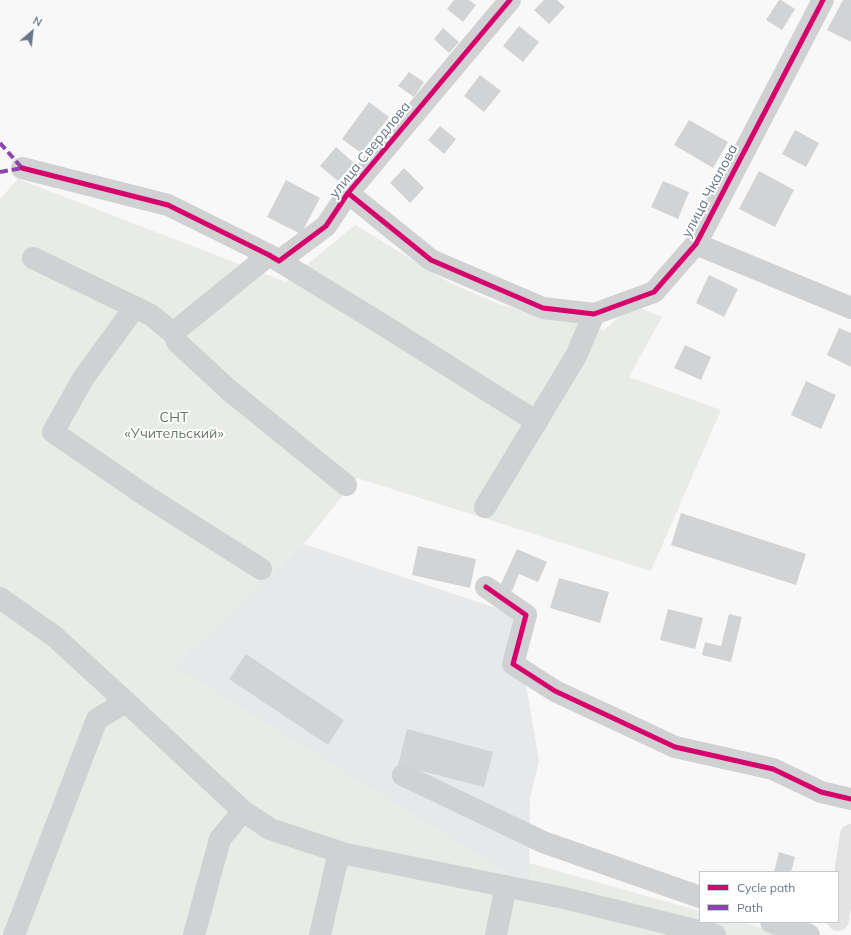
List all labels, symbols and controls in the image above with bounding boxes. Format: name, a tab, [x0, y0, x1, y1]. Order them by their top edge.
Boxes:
north arrow	[12, 12, 52, 52]
text: N	[31, 13, 45, 30]
street label: улица Свердлова	[326, 98, 414, 202]
street label: улица Чкалова	[678, 142, 742, 240]
park label: СНТ «Учительский»	[124, 410, 224, 442]
legend	[699, 871, 839, 923]
text: Cycle path	[737, 880, 795, 895]
text: Path	[737, 900, 763, 915]

